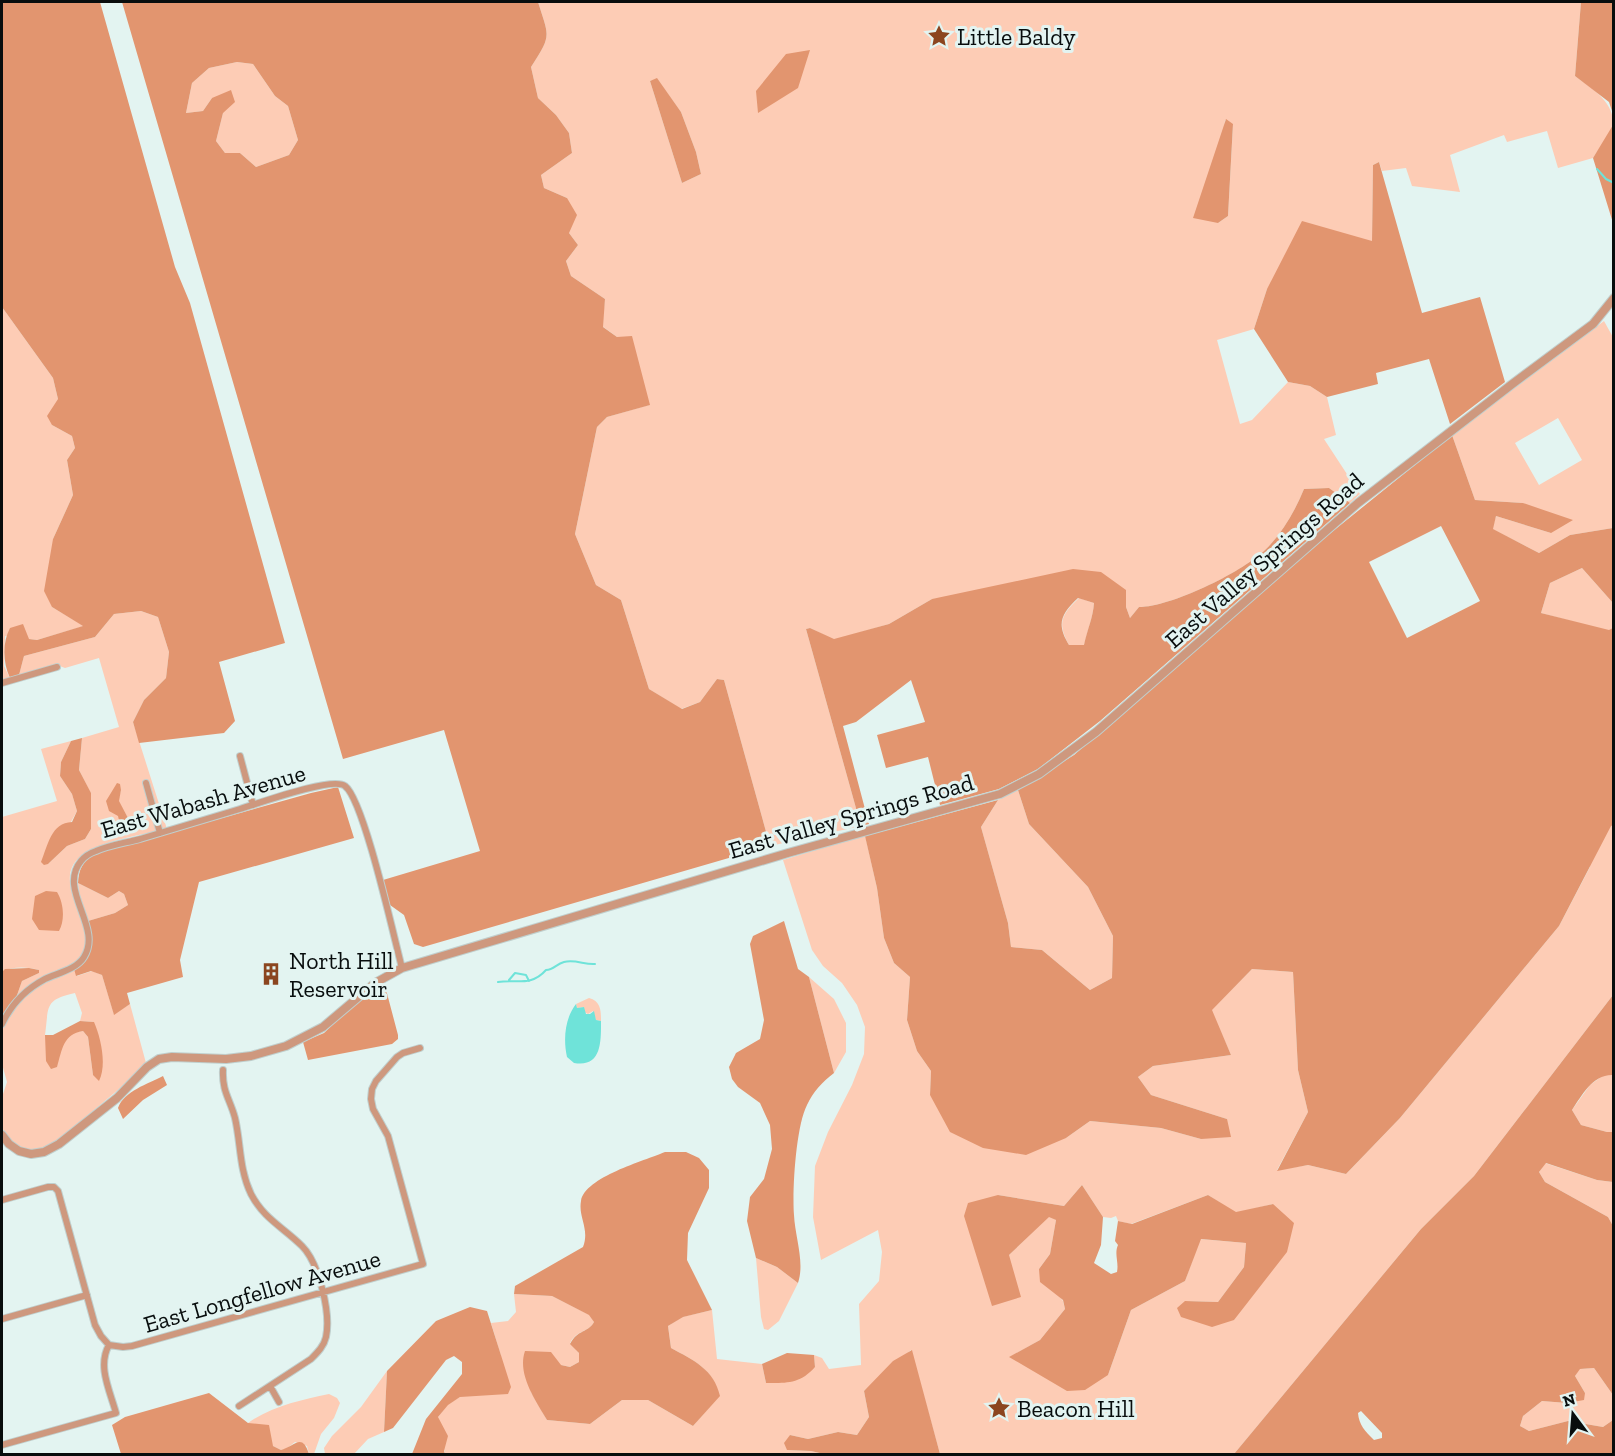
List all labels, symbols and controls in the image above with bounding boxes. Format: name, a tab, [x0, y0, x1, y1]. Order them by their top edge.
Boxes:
place label: Little Baldy	[957, 22, 1076, 51]
place icon: Little Baldy	[926, 23, 952, 49]
street label: East Valley Springs Road	[1159, 466, 1369, 654]
street label: East Wabash Avenue	[97, 758, 309, 844]
street label: East Valley Springs Road	[725, 767, 977, 865]
place label: North Hill Reservoir	[289, 946, 394, 1003]
building icon: North Hill Reservoir	[258, 961, 284, 987]
street label: East Longfellow Avenue	[140, 1243, 384, 1339]
north arrow	[1543, 1384, 1603, 1444]
text: N	[1561, 1389, 1577, 1411]
place label: Beacon Hill	[1017, 1394, 1135, 1423]
place icon: Beacon Hill	[986, 1395, 1012, 1421]

